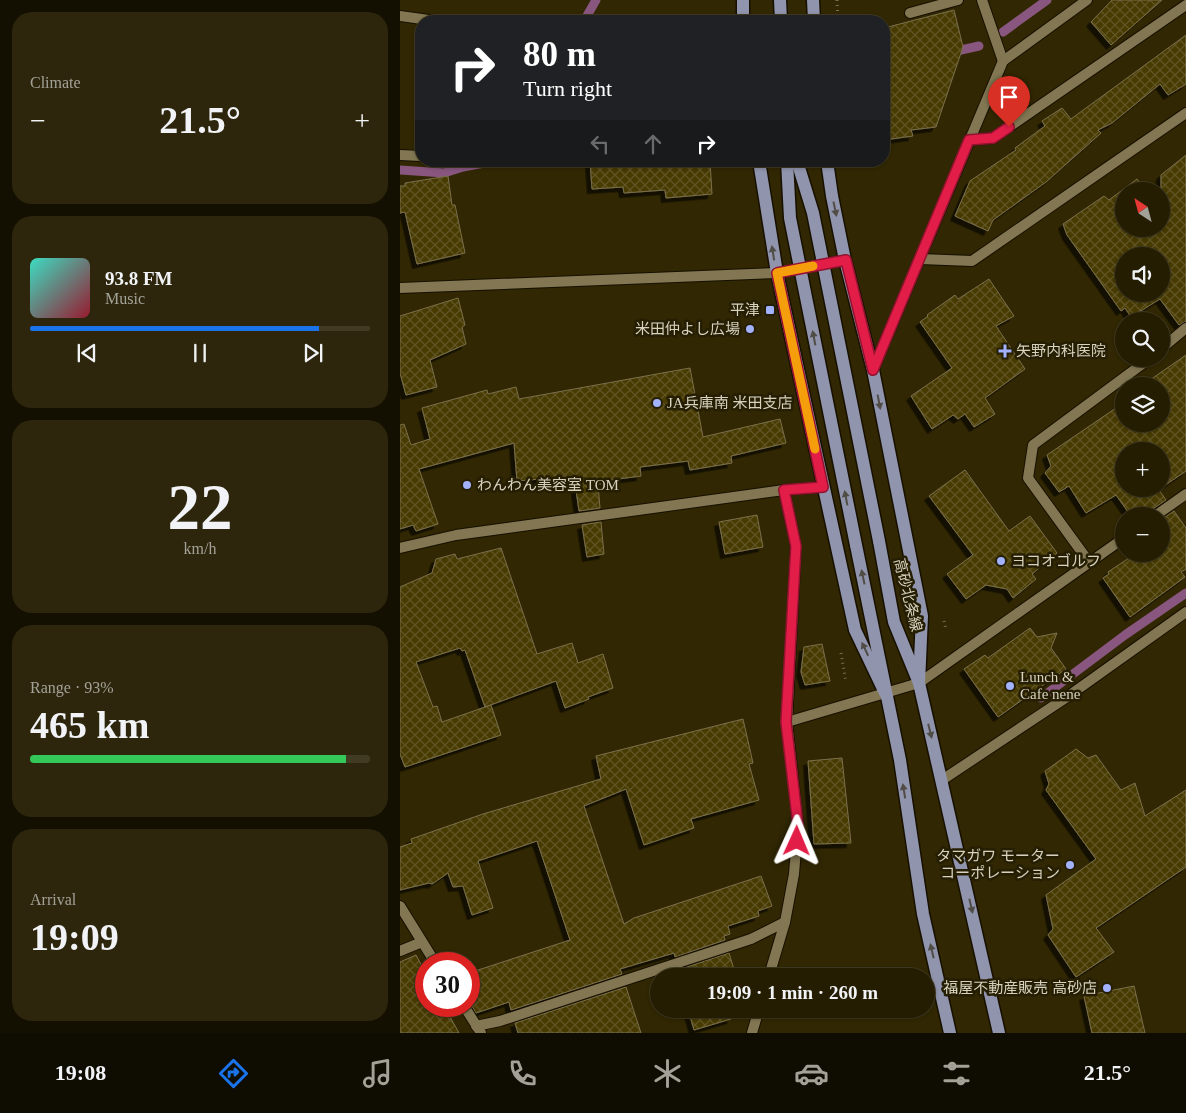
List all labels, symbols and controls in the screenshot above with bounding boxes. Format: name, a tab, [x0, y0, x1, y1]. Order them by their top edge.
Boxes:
icon: right	[440, 35, 505, 100]
text: 80 m	[523, 35, 596, 74]
text: Climate	[30, 74, 81, 91]
text: Turn right	[523, 76, 612, 101]
pin	[988, 76, 1030, 127]
icon: arrive	[995, 83, 1023, 111]
text: 21.5°	[159, 99, 241, 141]
text: −	[30, 105, 46, 136]
text: +	[354, 105, 370, 136]
icon: left	[586, 130, 614, 158]
icon: ahead	[639, 130, 667, 158]
icon: right	[692, 130, 720, 158]
north arrow	[1115, 182, 1170, 238]
map controls	[1115, 182, 1170, 562]
one-way arrow	[831, 202, 839, 217]
one-way arrow	[769, 244, 777, 260]
button: sound	[1115, 247, 1170, 302]
text: 93.8 FM	[105, 268, 173, 289]
text: Music	[105, 290, 145, 307]
place label: 平津	[730, 302, 760, 318]
marker: 平津	[764, 304, 776, 316]
button: search	[1115, 312, 1170, 367]
place label: 米田仲よし広場	[635, 320, 740, 337]
marker: 米田仲よし広場	[744, 323, 756, 335]
one-way arrow	[810, 331, 818, 346]
icon: previous	[73, 339, 101, 367]
icon: pause	[186, 339, 214, 367]
icon: next	[299, 339, 327, 367]
place label: 矢野内科医院	[1016, 343, 1106, 359]
marker: 矢野内科医院	[998, 344, 1012, 358]
button: layers	[1115, 377, 1170, 432]
one-way arrow	[876, 394, 884, 410]
place label: JA兵庫南 米田支店	[667, 395, 792, 411]
marker: JA兵庫南 米田支店	[651, 397, 663, 409]
button: +	[1115, 442, 1170, 497]
text: 22	[168, 471, 233, 543]
place label: わんわん美容室 TOM	[477, 477, 619, 493]
marker: わんわん美容室 TOM	[461, 479, 473, 491]
one-way arrow	[842, 489, 850, 505]
button: −	[1115, 507, 1170, 562]
text: km/h	[184, 540, 216, 557]
place label: ヨコオゴルフ	[1011, 553, 1101, 569]
marker: ヨコオゴルフ	[995, 555, 1007, 567]
street label: 高砂北条線	[891, 556, 926, 633]
one-way arrow	[858, 569, 866, 585]
one-way arrow	[860, 642, 869, 657]
place label: Lunch & Cafe nene	[1020, 669, 1081, 702]
text: Range · 93%	[30, 679, 114, 696]
marker: Lunch & Cafe nene	[1004, 680, 1016, 692]
text: 465 km	[30, 704, 149, 746]
one-way arrow	[927, 723, 935, 738]
one-way arrow	[900, 783, 908, 799]
position arrow	[770, 814, 822, 866]
place label: タマガワ モーター コーポレーション	[936, 848, 1060, 881]
marker: タマガワ モーター コーポレーション	[1064, 859, 1076, 871]
text: Arrival	[30, 891, 76, 908]
one-way arrow	[967, 899, 975, 914]
text: 19:09	[30, 916, 119, 958]
one-way arrow	[928, 944, 936, 959]
speed limit sign: 30	[415, 952, 480, 1017]
place label: 福屋不動産販売 高砂店	[943, 980, 1097, 996]
text: 19:09 · 1 min · 260 m	[707, 982, 878, 1003]
marker: 福屋不動産販売 高砂店	[1101, 982, 1113, 994]
icon: directions	[216, 1056, 251, 1091]
icon: music	[360, 1056, 395, 1091]
icon: phone	[505, 1056, 540, 1091]
icon: climate	[650, 1056, 685, 1091]
icon: car	[794, 1056, 829, 1091]
icon: filters	[939, 1056, 974, 1091]
text: 19:08	[55, 1060, 106, 1085]
text: 21.5°	[1084, 1060, 1131, 1085]

